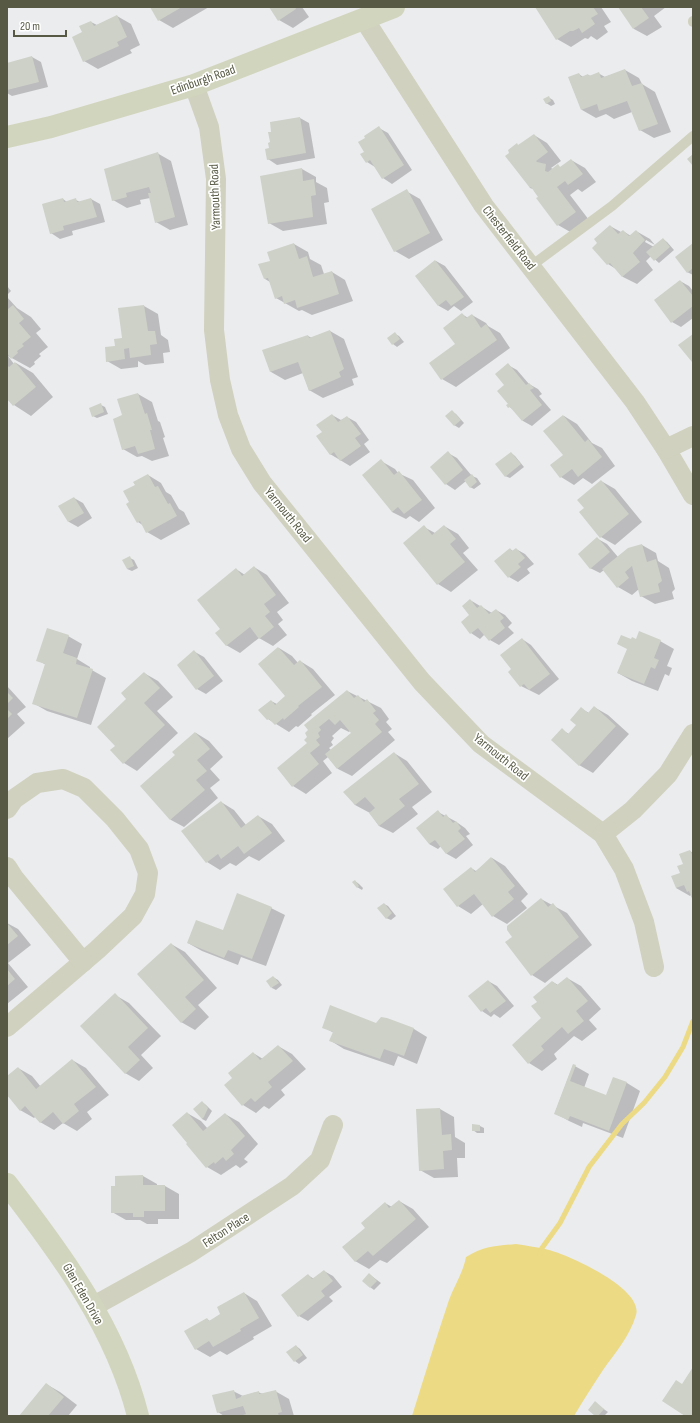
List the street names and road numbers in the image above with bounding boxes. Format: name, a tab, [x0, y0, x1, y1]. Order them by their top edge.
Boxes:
street label: Edinburgh Road	[169, 61, 237, 99]
street label: Yarmouth Road	[206, 164, 224, 230]
street label: Chesterfield Road	[479, 203, 539, 273]
street label: Yarmouth Road	[261, 484, 315, 546]
street label: Yarmouth Road	[470, 730, 532, 784]
street label: Felton Place	[200, 1209, 252, 1251]
street label: Glen Eden Drive	[59, 1261, 107, 1327]

